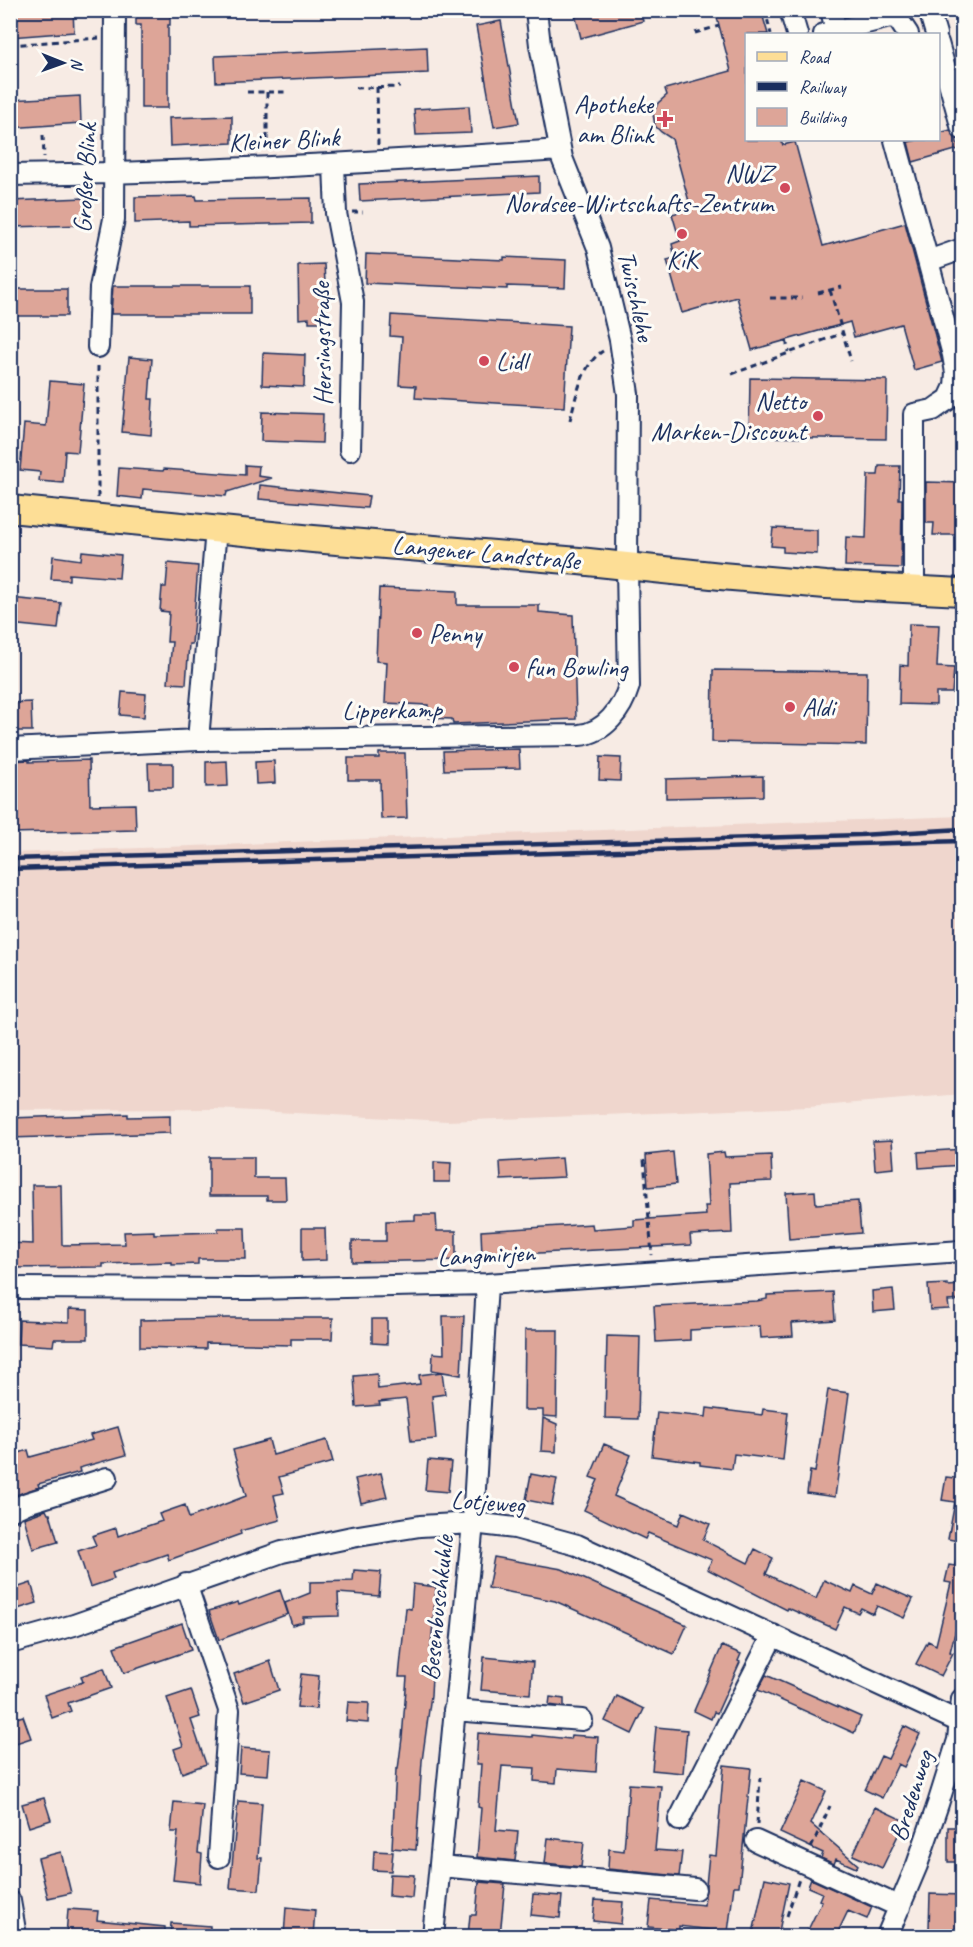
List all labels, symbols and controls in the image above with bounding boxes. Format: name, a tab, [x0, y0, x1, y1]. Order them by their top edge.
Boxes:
north arrow	[33, 33, 93, 93]
legend	[745, 33, 940, 141]
text: Road	[799, 46, 832, 68]
text: N	[67, 58, 87, 71]
text: Railway	[799, 76, 847, 98]
place label: Apotheke am Blink	[574, 88, 656, 151]
text: Building	[799, 106, 848, 128]
marker: Apotheke am Blink	[658, 112, 672, 126]
street label: Großer Blink	[66, 120, 104, 234]
street label: Kleiner Blink	[228, 120, 343, 159]
place label: NWZ Nordsee-Wirtschafts-Zentrum	[504, 157, 777, 220]
marker: NWZ Nordsee-Wirtschafts-Zentrum	[778, 181, 792, 195]
marker: KiK	[675, 227, 689, 241]
place label: KiK	[667, 243, 702, 276]
street label: Twischlehe	[610, 248, 663, 346]
street label: Hersingstraße	[304, 279, 340, 406]
place label: Lidl	[496, 345, 531, 378]
marker: Lidl	[477, 354, 491, 368]
place label: Netto Marken-Discount	[651, 385, 809, 448]
marker: Netto Marken-Discount	[811, 409, 825, 423]
street label: Langener Landstraße	[391, 528, 584, 578]
place label: Penny	[429, 617, 483, 650]
marker: Penny	[410, 626, 424, 640]
place label: fun Bowling	[526, 651, 629, 684]
marker: fun Bowling	[507, 660, 521, 674]
place label: Aldi	[802, 691, 838, 724]
street label: Lipperkamp	[342, 693, 444, 727]
marker: Aldi	[783, 700, 797, 714]
street label: Langmirjen	[436, 1236, 537, 1274]
street label: Lotjeweg	[450, 1483, 528, 1521]
street label: Besenbuschkuhle	[413, 1532, 461, 1682]
street label: Bredenweg	[881, 1745, 942, 1845]

